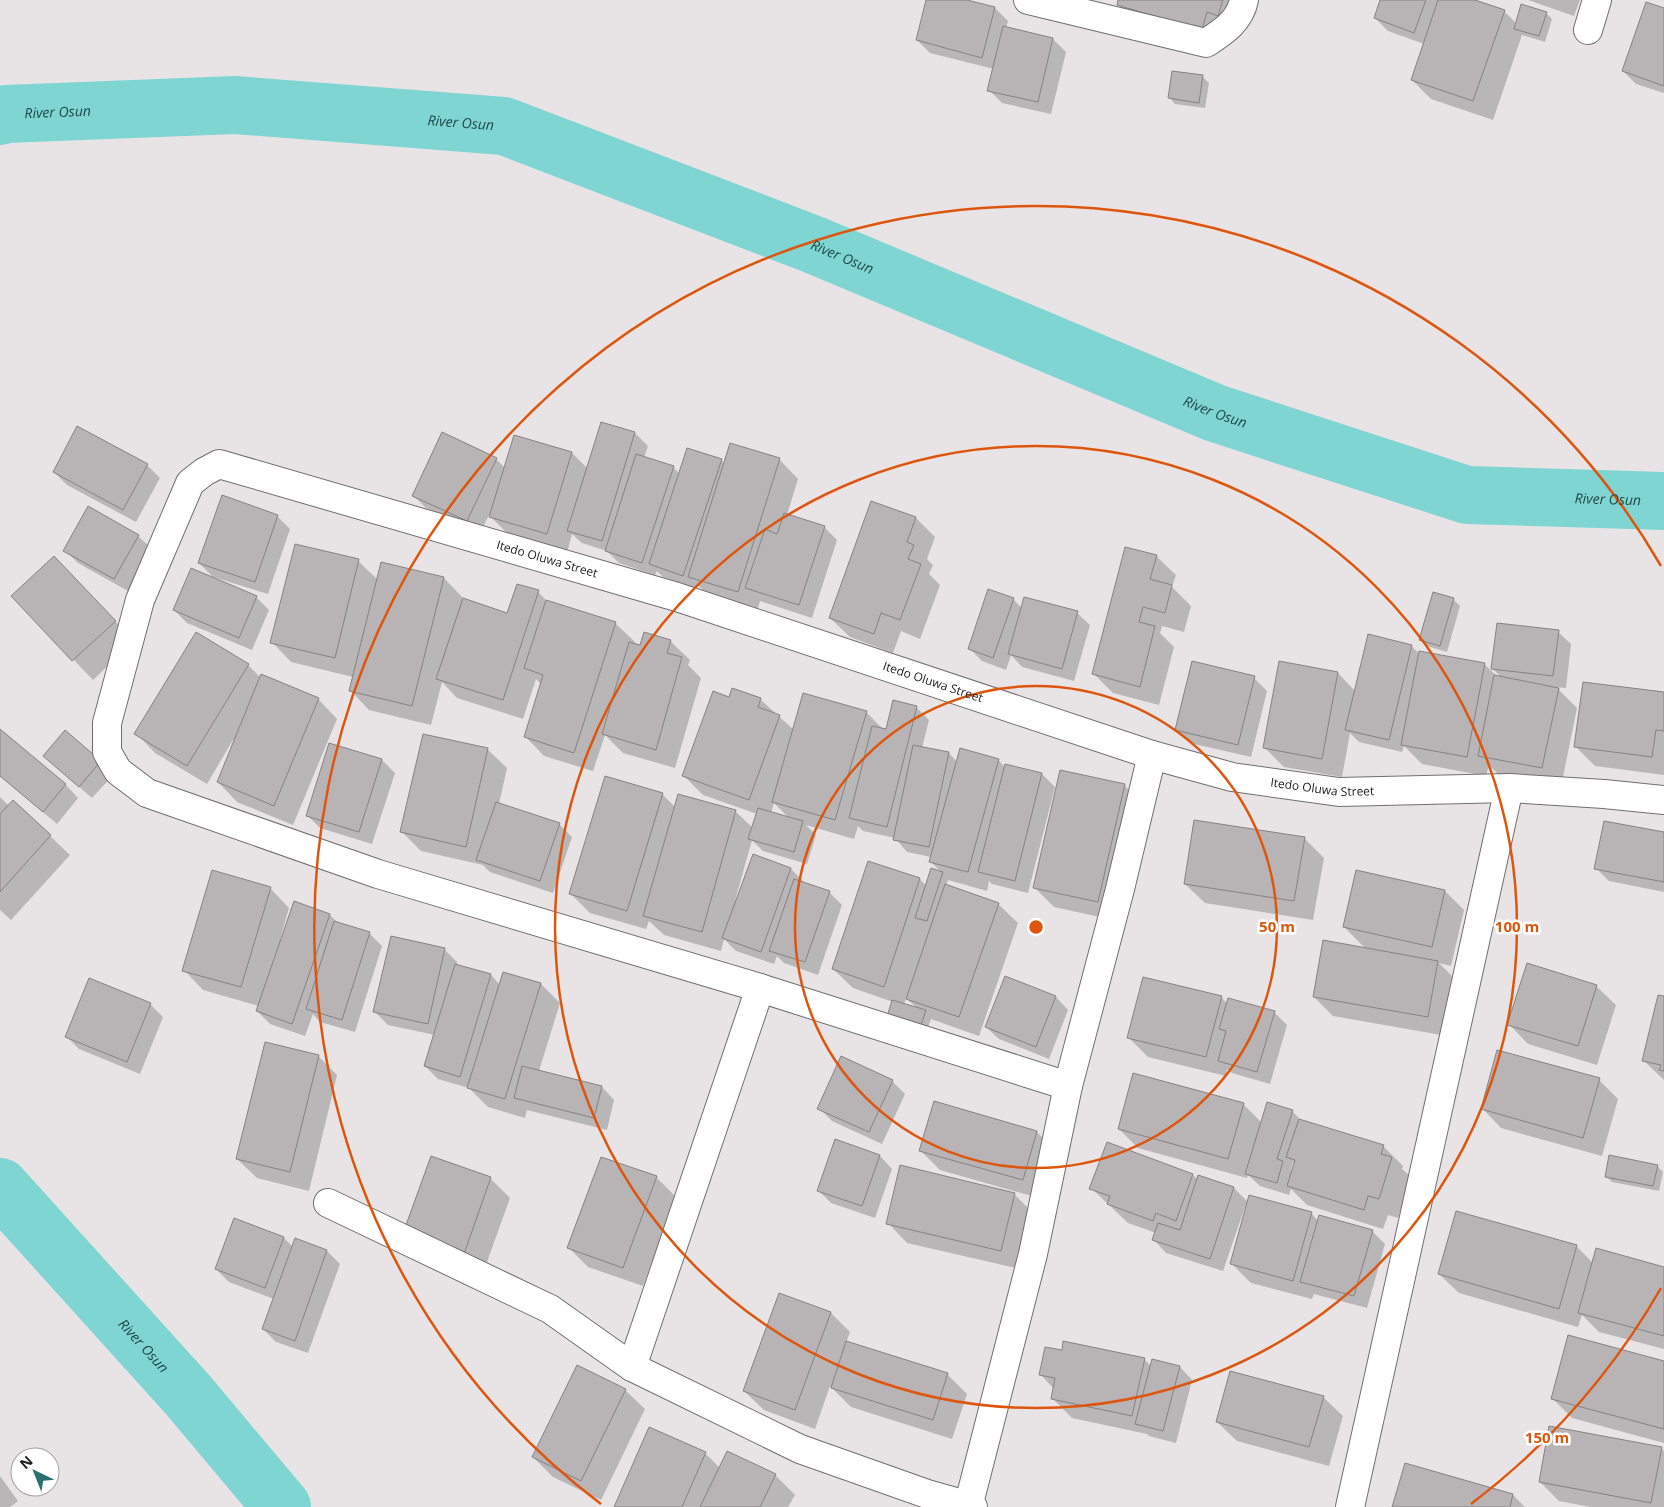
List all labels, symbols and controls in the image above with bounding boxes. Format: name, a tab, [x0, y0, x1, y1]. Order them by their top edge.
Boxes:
water label: River Osun	[24, 101, 91, 122]
water label: River Osun	[427, 110, 495, 134]
water label: River Osun	[808, 235, 877, 278]
water label: River Osun	[1181, 391, 1250, 432]
water label: River Osun	[1574, 488, 1641, 509]
street label: Itedo Oluwa Street	[495, 536, 600, 582]
street label: Itedo Oluwa Street	[881, 657, 985, 706]
street label: Itedo Oluwa Street	[1269, 773, 1374, 800]
text: 50 m	[1259, 916, 1295, 936]
text: 100 m	[1495, 916, 1539, 936]
centre of rings	[1027, 918, 1045, 936]
water label: River Osun	[115, 1314, 173, 1376]
text: 150 m	[1525, 1427, 1569, 1447]
north arrow	[10, 1447, 60, 1497]
text: N	[15, 1451, 36, 1473]

